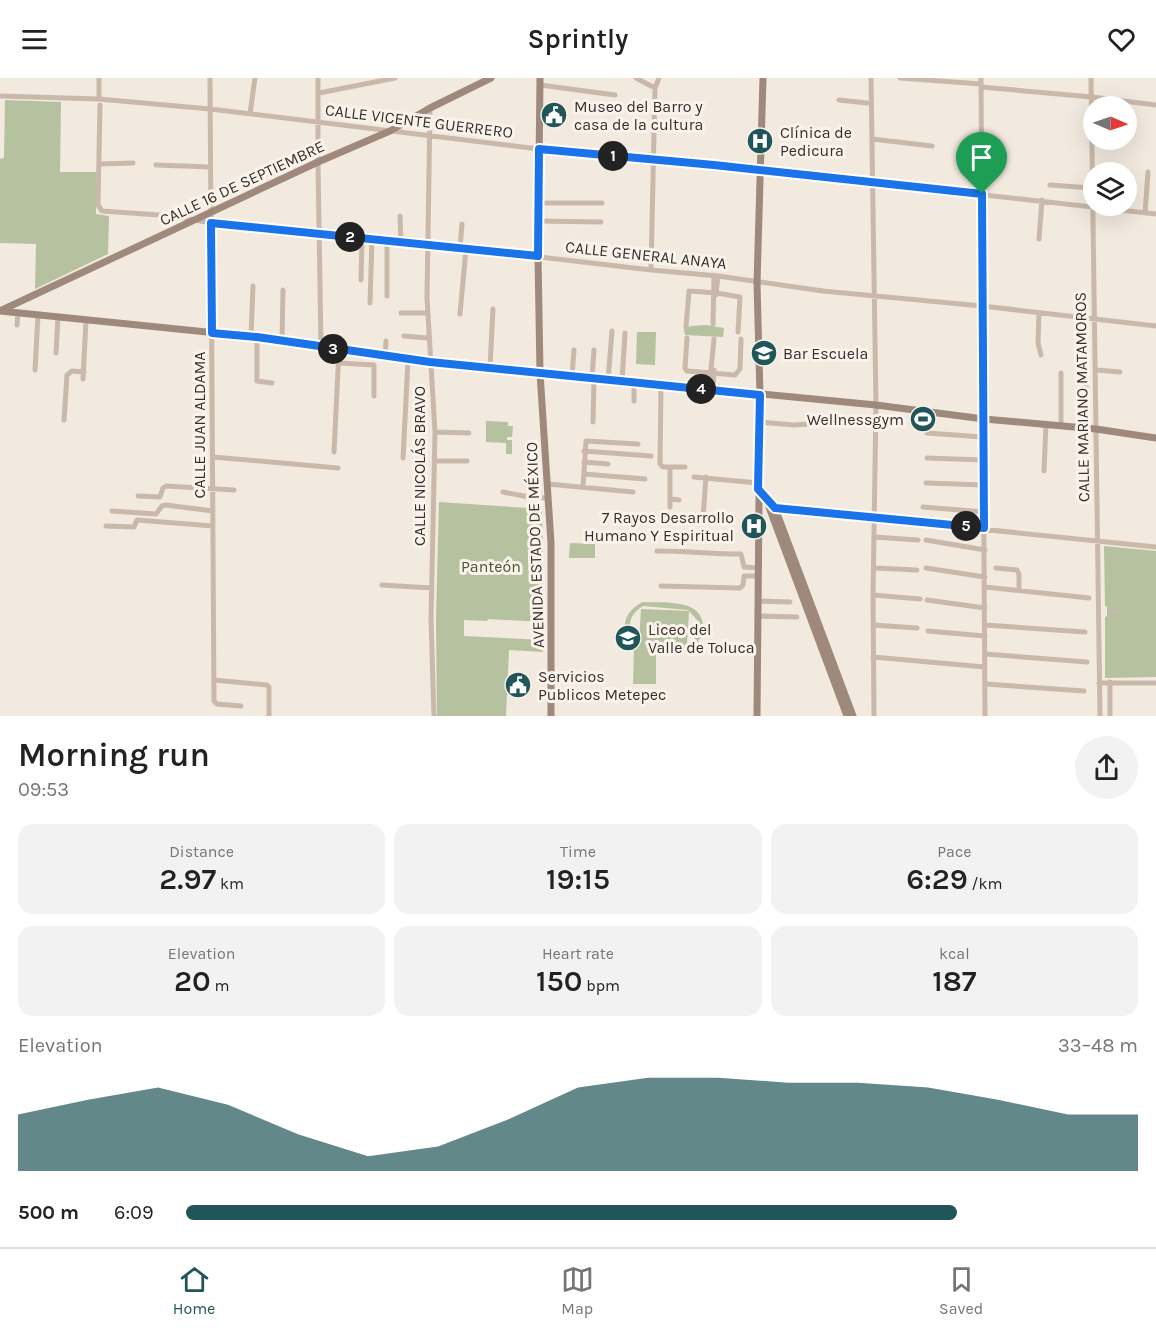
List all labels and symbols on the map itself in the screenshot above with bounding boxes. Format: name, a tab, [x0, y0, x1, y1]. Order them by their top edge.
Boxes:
north arrow	[1083, 96, 1137, 150]
place label: Museo del Barro y casa de la cultura	[574, 97, 703, 134]
street label: CALLE VICENTE GUERRERO	[324, 100, 514, 142]
public building icon: Museo del Barro y casa de la cultura	[539, 100, 569, 130]
place label: Clínica de Pedicura	[780, 123, 852, 160]
hospital icon: Clínica de Pedicura	[745, 126, 775, 156]
pin	[956, 132, 1007, 194]
street label: CALLE 16 DE SEPTIEMBRE	[157, 136, 327, 230]
pin: 1	[598, 141, 628, 171]
pin: 2	[335, 222, 365, 252]
street label: CALLE GENERAL ANAYA	[564, 237, 728, 273]
street label: CALLE MARIANO MATAMOROS	[1071, 292, 1093, 502]
pin: 3	[318, 334, 348, 364]
school or university icon: Bar Escuela	[749, 338, 779, 368]
place label: Bar Escuela	[783, 344, 868, 363]
street label: CALLE JUAN ALDAMA	[190, 352, 209, 498]
pin: 4	[686, 374, 716, 404]
street label: CALLE NICOLÁS BRAVO	[410, 386, 429, 546]
sports icon: Wellnessgym	[908, 404, 938, 434]
place label: Wellnessgym	[807, 410, 904, 429]
street label: AVENIDA ESTADO DE MÉXICO	[522, 442, 548, 648]
place label: 7 Rayos Desarrollo Humano Y Espiritual	[584, 508, 734, 545]
hospital icon: 7 Rayos Desarrollo Humano Y Espiritual	[739, 511, 769, 541]
pin: 5	[951, 511, 981, 541]
park label: Panteón	[461, 557, 521, 576]
place label: Liceo del Valle de Toluca	[648, 620, 755, 657]
school or university icon: Liceo del Valle de Toluca	[613, 623, 643, 653]
place label: Servicios Publicos Metepec	[538, 667, 666, 704]
public building icon: Servicios Publicos Metepec	[503, 670, 533, 700]

